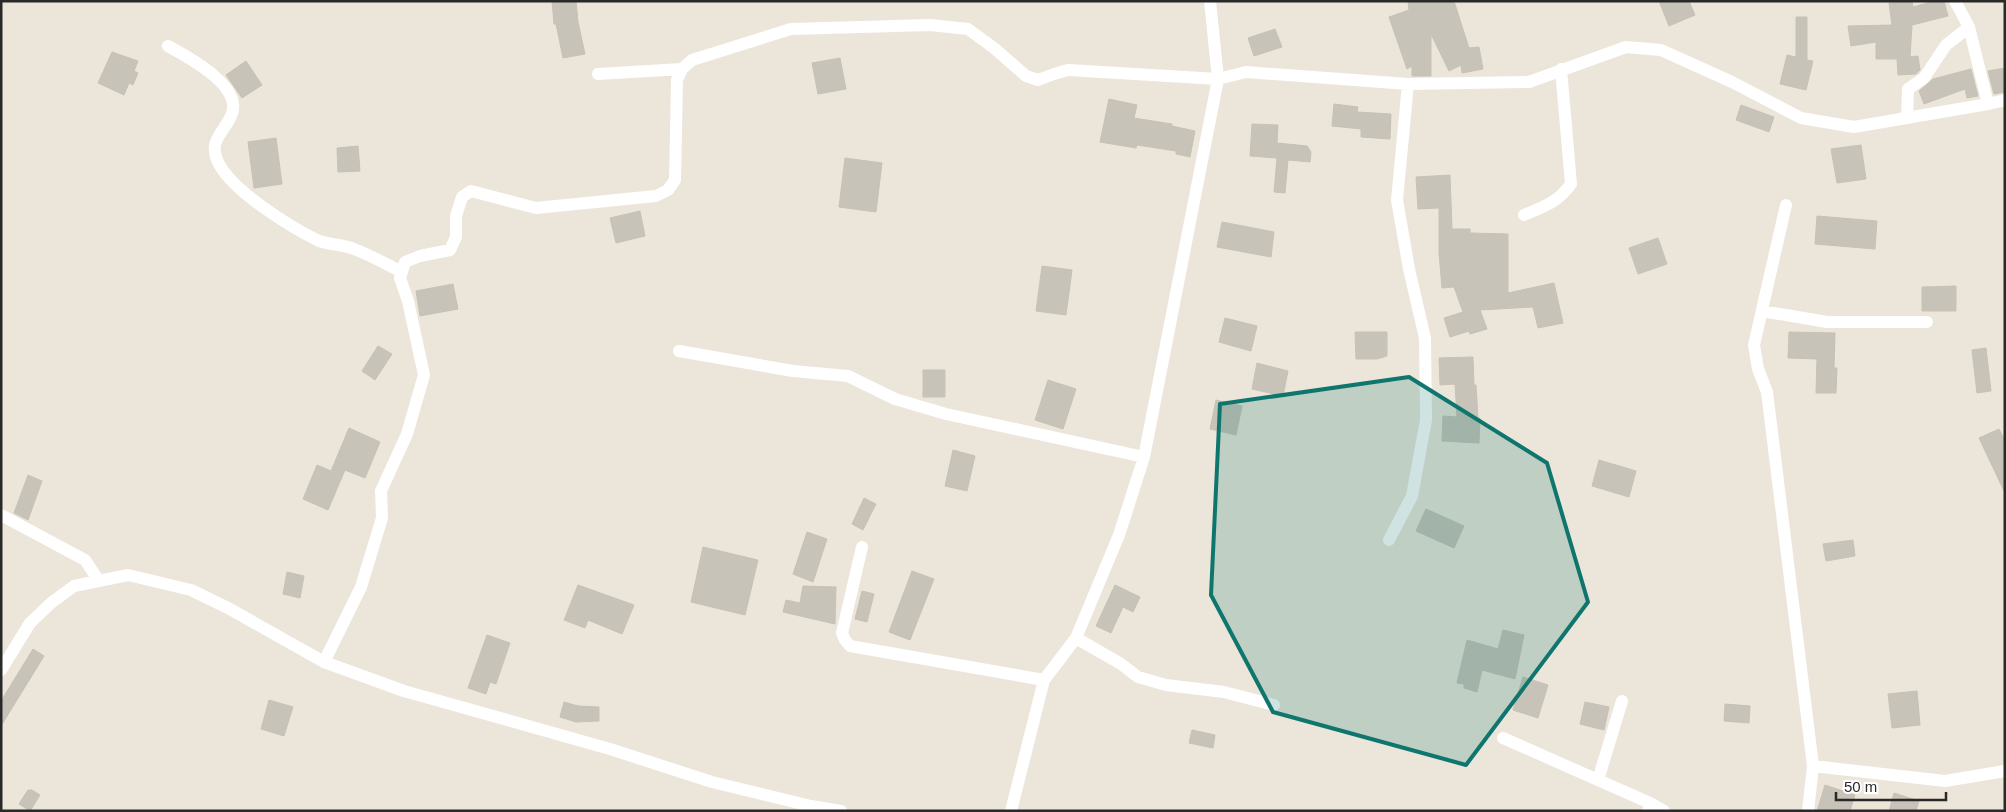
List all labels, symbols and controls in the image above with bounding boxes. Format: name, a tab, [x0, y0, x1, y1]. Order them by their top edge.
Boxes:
scale bar	[1836, 770, 1946, 802]
text: 50 m	[1844, 778, 1877, 795]

